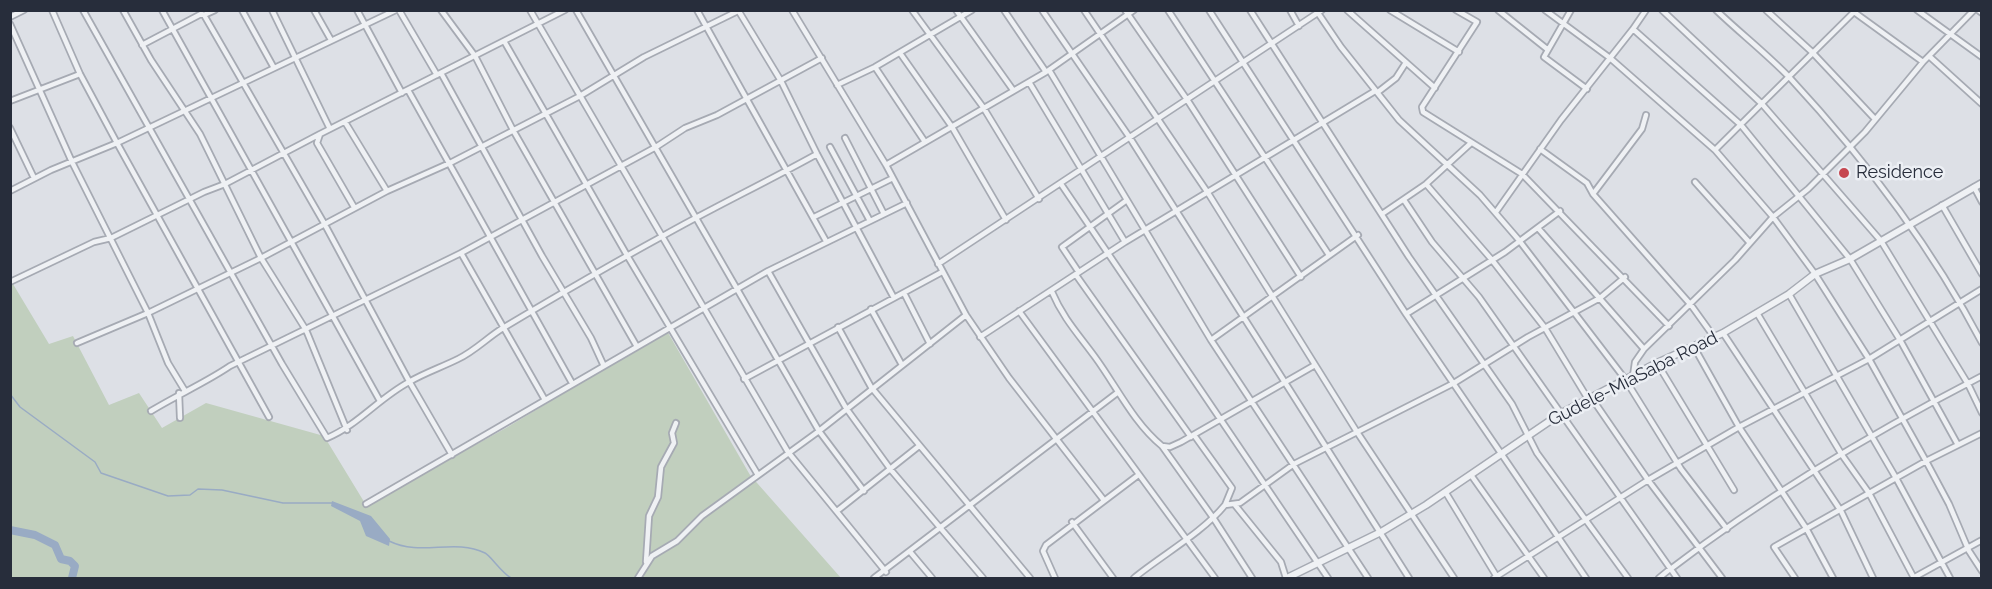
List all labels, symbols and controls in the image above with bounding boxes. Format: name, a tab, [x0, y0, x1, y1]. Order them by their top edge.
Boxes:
place label: Residence	[1856, 162, 1943, 184]
marker: Residence	[1837, 166, 1851, 180]
street label: Gudele-MiaSaba Road	[1545, 327, 1721, 431]

